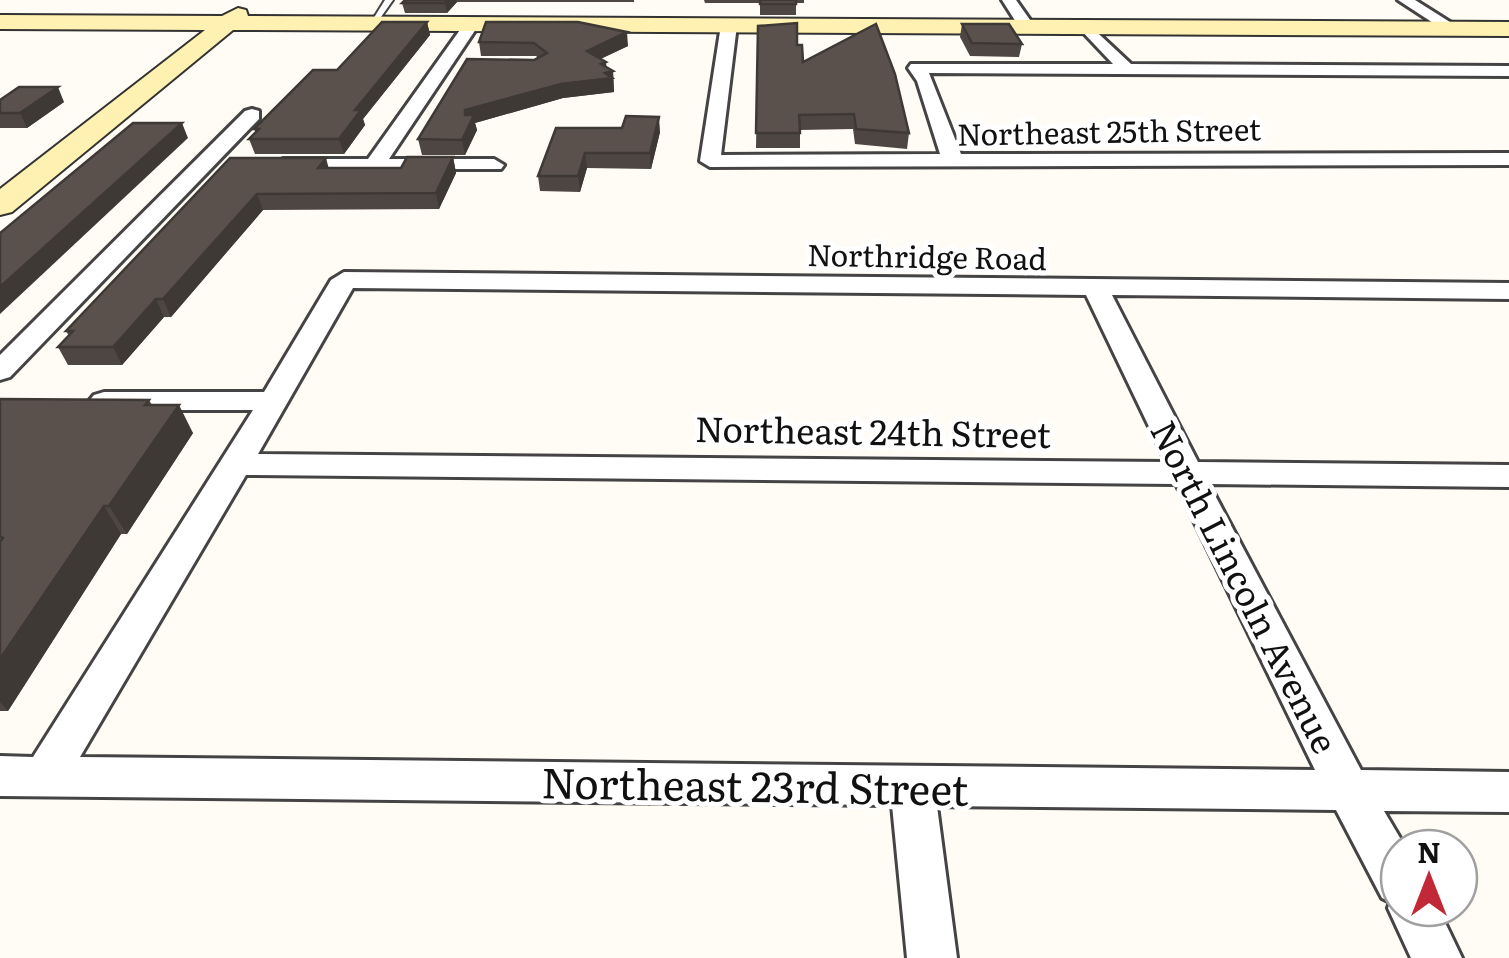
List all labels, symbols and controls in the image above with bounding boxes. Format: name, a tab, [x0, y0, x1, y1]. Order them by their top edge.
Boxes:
street label: Northeast 25th Street	[957, 105, 1261, 155]
street label: Northridge Road	[807, 231, 1047, 279]
street label: Northeast 24th Street	[695, 401, 1051, 459]
street label: North Lincoln Avenue	[1139, 411, 1353, 761]
street label: Northeast 23rd Street	[541, 749, 969, 819]
north arrow	[1379, 828, 1479, 928]
text: N	[1417, 830, 1441, 872]

